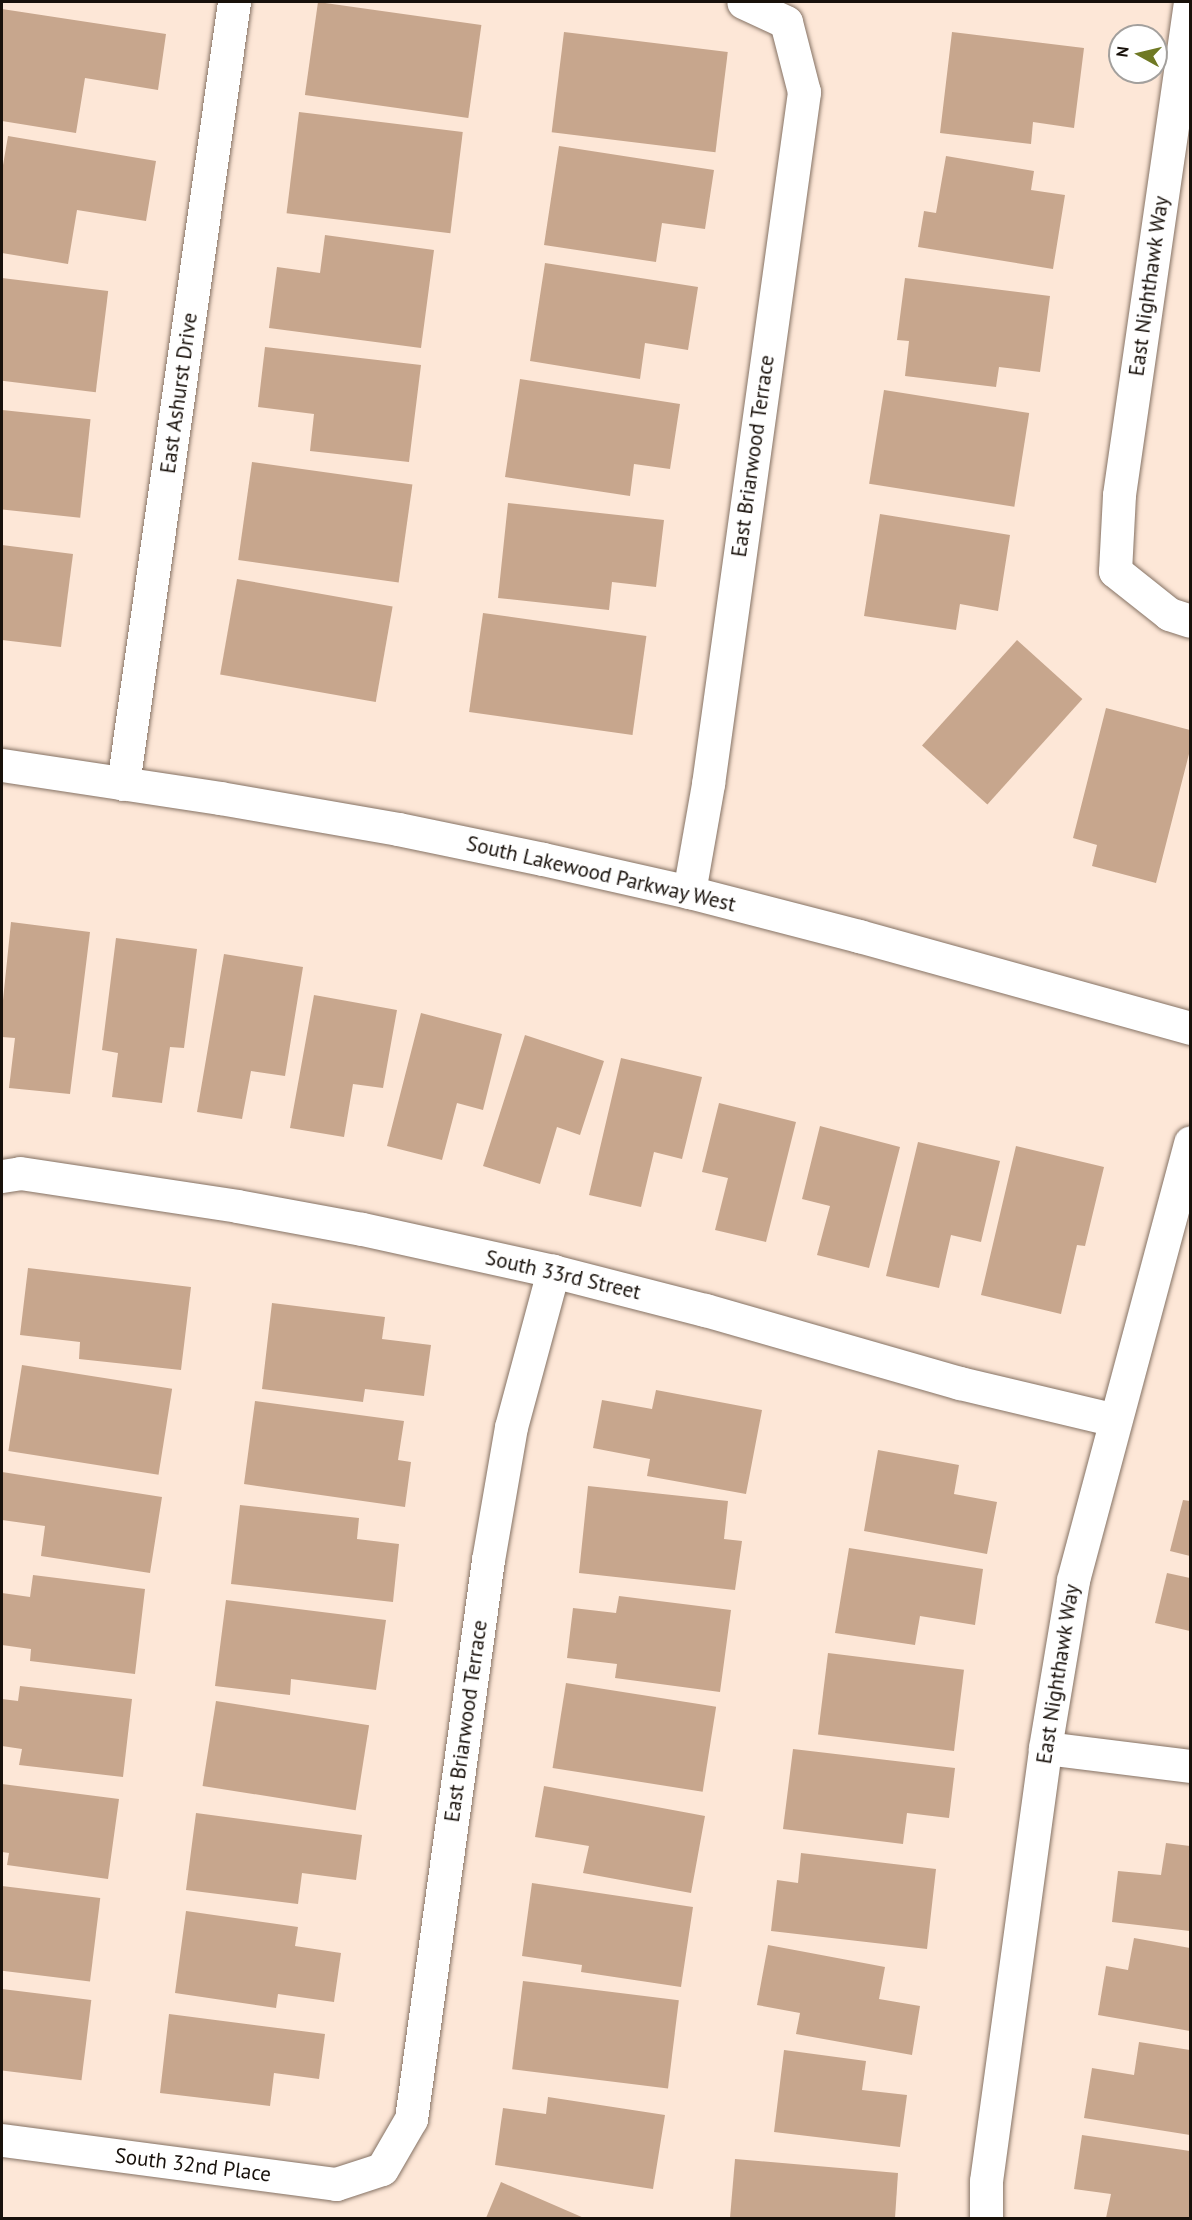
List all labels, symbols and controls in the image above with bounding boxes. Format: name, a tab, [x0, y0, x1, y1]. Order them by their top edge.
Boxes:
north arrow	[1108, 24, 1168, 84]
text: N	[1112, 45, 1133, 58]
street label: East Nighthawk Way	[1124, 194, 1174, 378]
street label: East Ashurst Drive	[155, 311, 203, 475]
street label: East Briarwood Terrace	[726, 353, 780, 559]
street label: South Lakewood Parkway West	[463, 831, 739, 917]
street label: South 33rd Street	[483, 1245, 643, 1305]
street label: East Nighthawk Way	[1031, 1582, 1085, 1766]
street label: East Briarwood Terrace	[439, 1618, 493, 1824]
street label: South 32nd Place	[113, 2143, 273, 2187]

